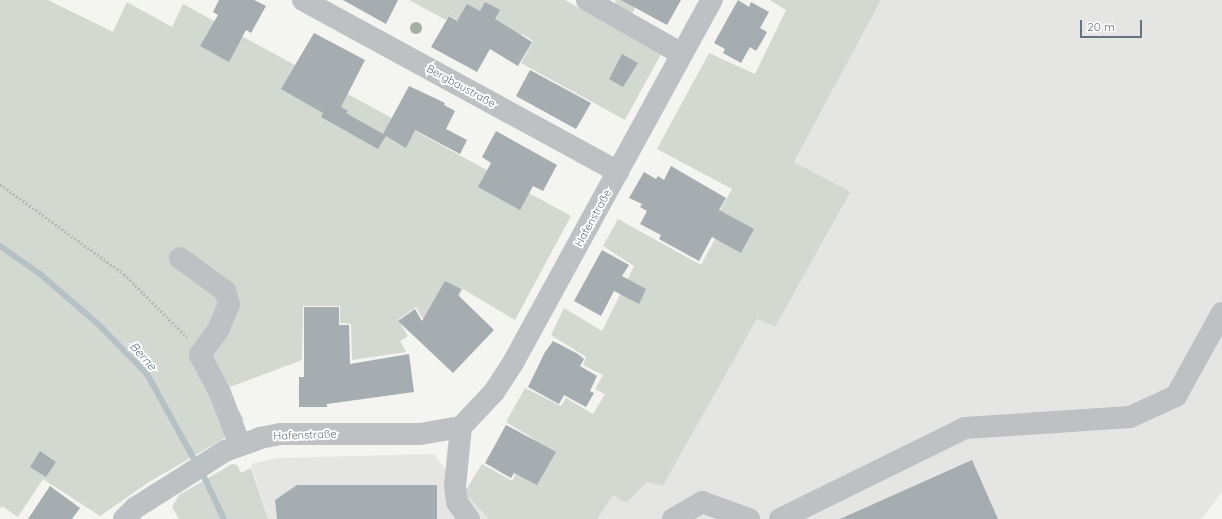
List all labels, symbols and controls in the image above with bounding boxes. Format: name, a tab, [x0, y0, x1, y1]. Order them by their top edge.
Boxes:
scale bar	[1082, 12, 1144, 38]
text: 20 m	[1087, 19, 1115, 34]
street label: Bergbaustraße	[424, 62, 498, 110]
street label: Hafenstraße	[572, 187, 614, 249]
water label: Berne	[127, 339, 159, 373]
street label: Hafenstraße	[273, 427, 337, 443]

